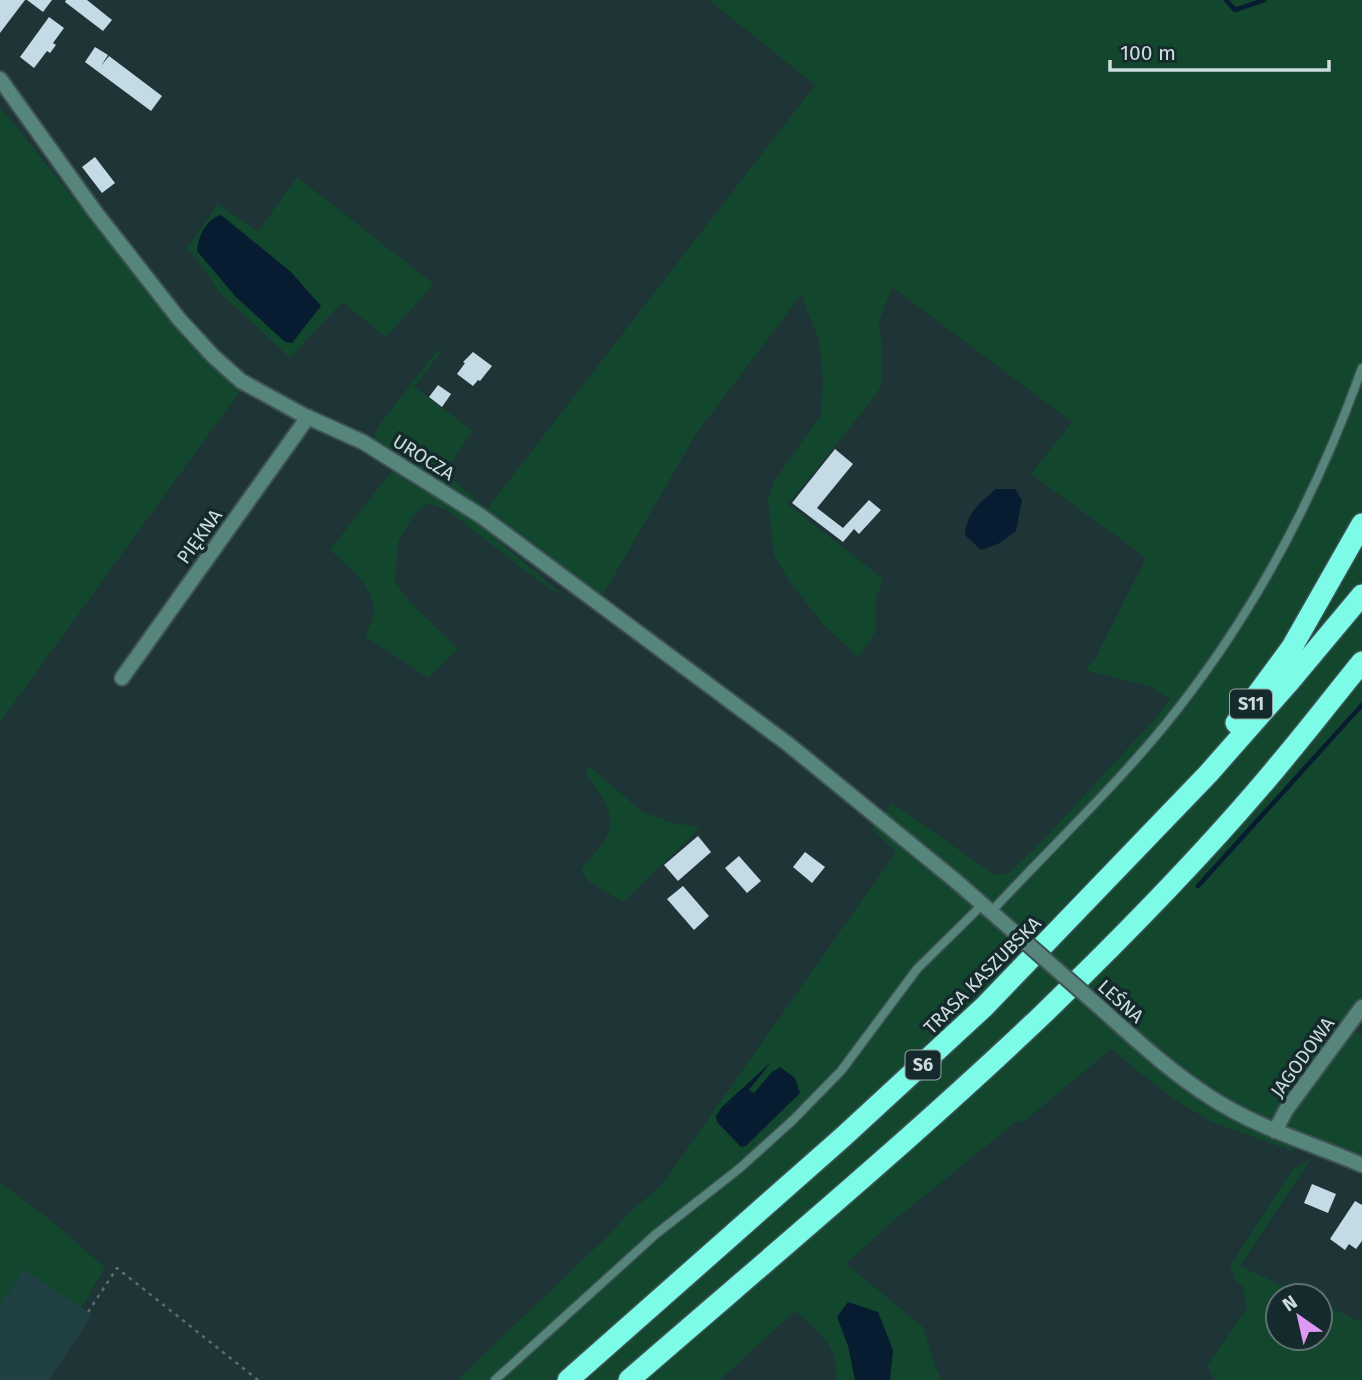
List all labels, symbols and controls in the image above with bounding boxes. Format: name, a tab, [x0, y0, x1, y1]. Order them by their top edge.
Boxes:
scale bar	[1110, 28, 1329, 72]
text: 100 m	[1120, 40, 1176, 66]
street label: UROCZA	[389, 430, 459, 485]
street label: PIĘKNA	[172, 504, 227, 568]
road number: S11	[1230, 690, 1272, 718]
street label: TRASA KASZUBSKA	[919, 912, 1046, 1039]
street label: LEŚNA	[1093, 975, 1148, 1028]
street label: JAGODOWA	[1266, 1013, 1339, 1102]
road number: S6	[906, 1050, 940, 1080]
north arrow	[1264, 1282, 1334, 1352]
text: N	[1278, 1290, 1301, 1316]

